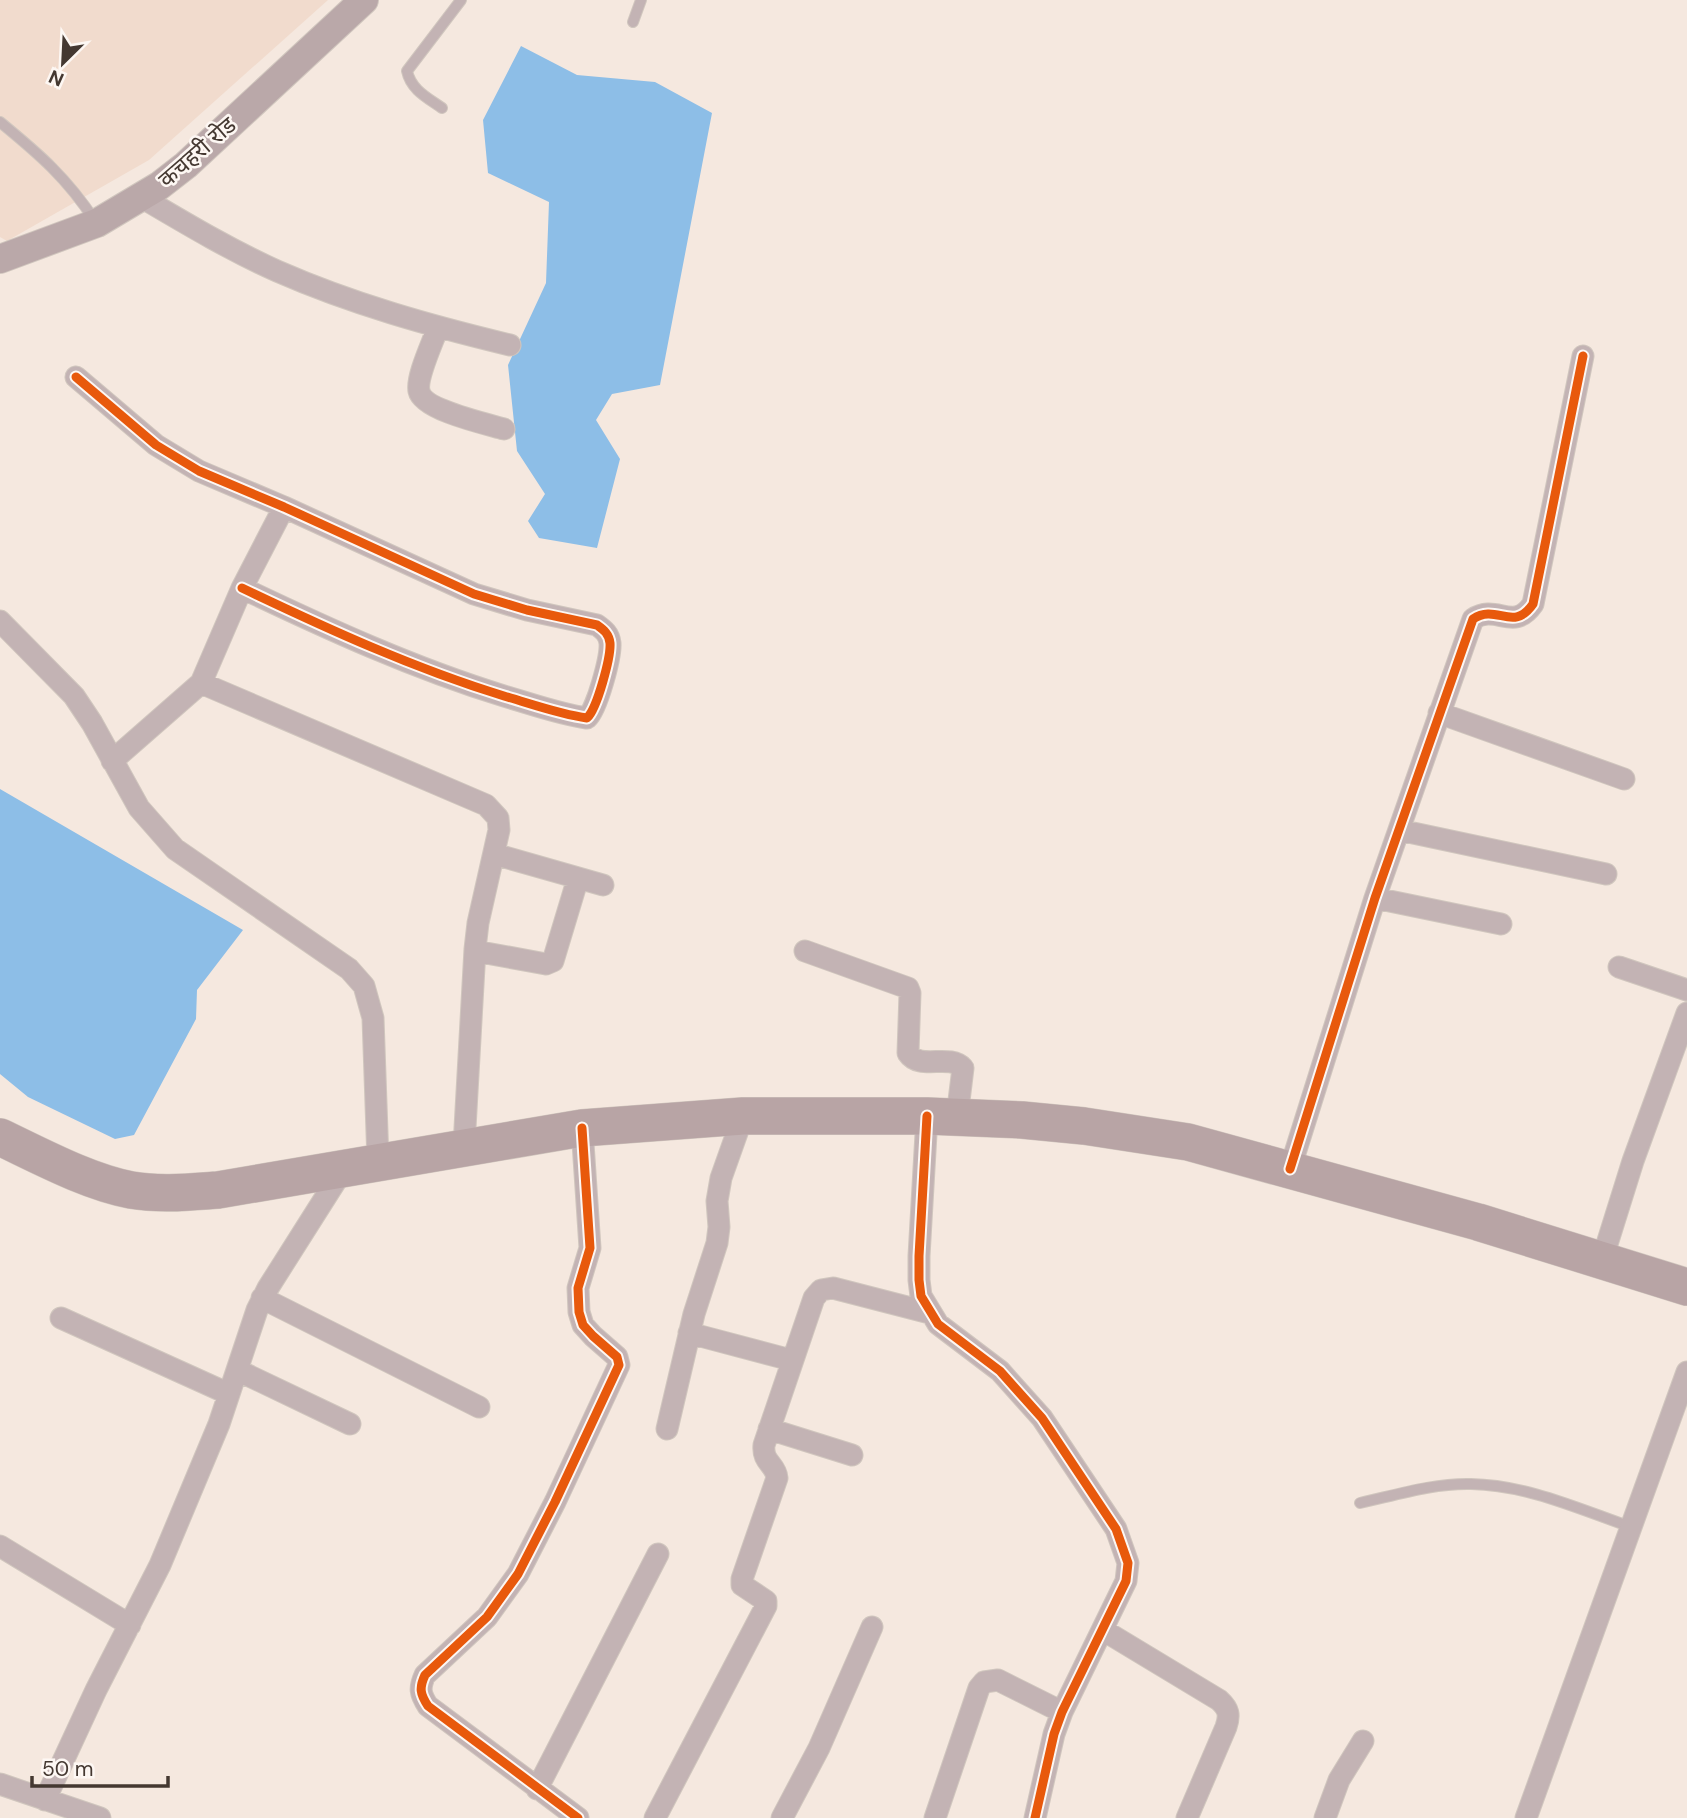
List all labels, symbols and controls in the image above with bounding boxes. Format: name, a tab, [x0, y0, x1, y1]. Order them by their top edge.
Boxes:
north arrow	[28, 28, 98, 98]
text: N	[45, 64, 68, 92]
street label: कचहरी रोड	[152, 110, 243, 194]
scale bar	[32, 1744, 168, 1788]
text: 50 m	[42, 1755, 93, 1783]

